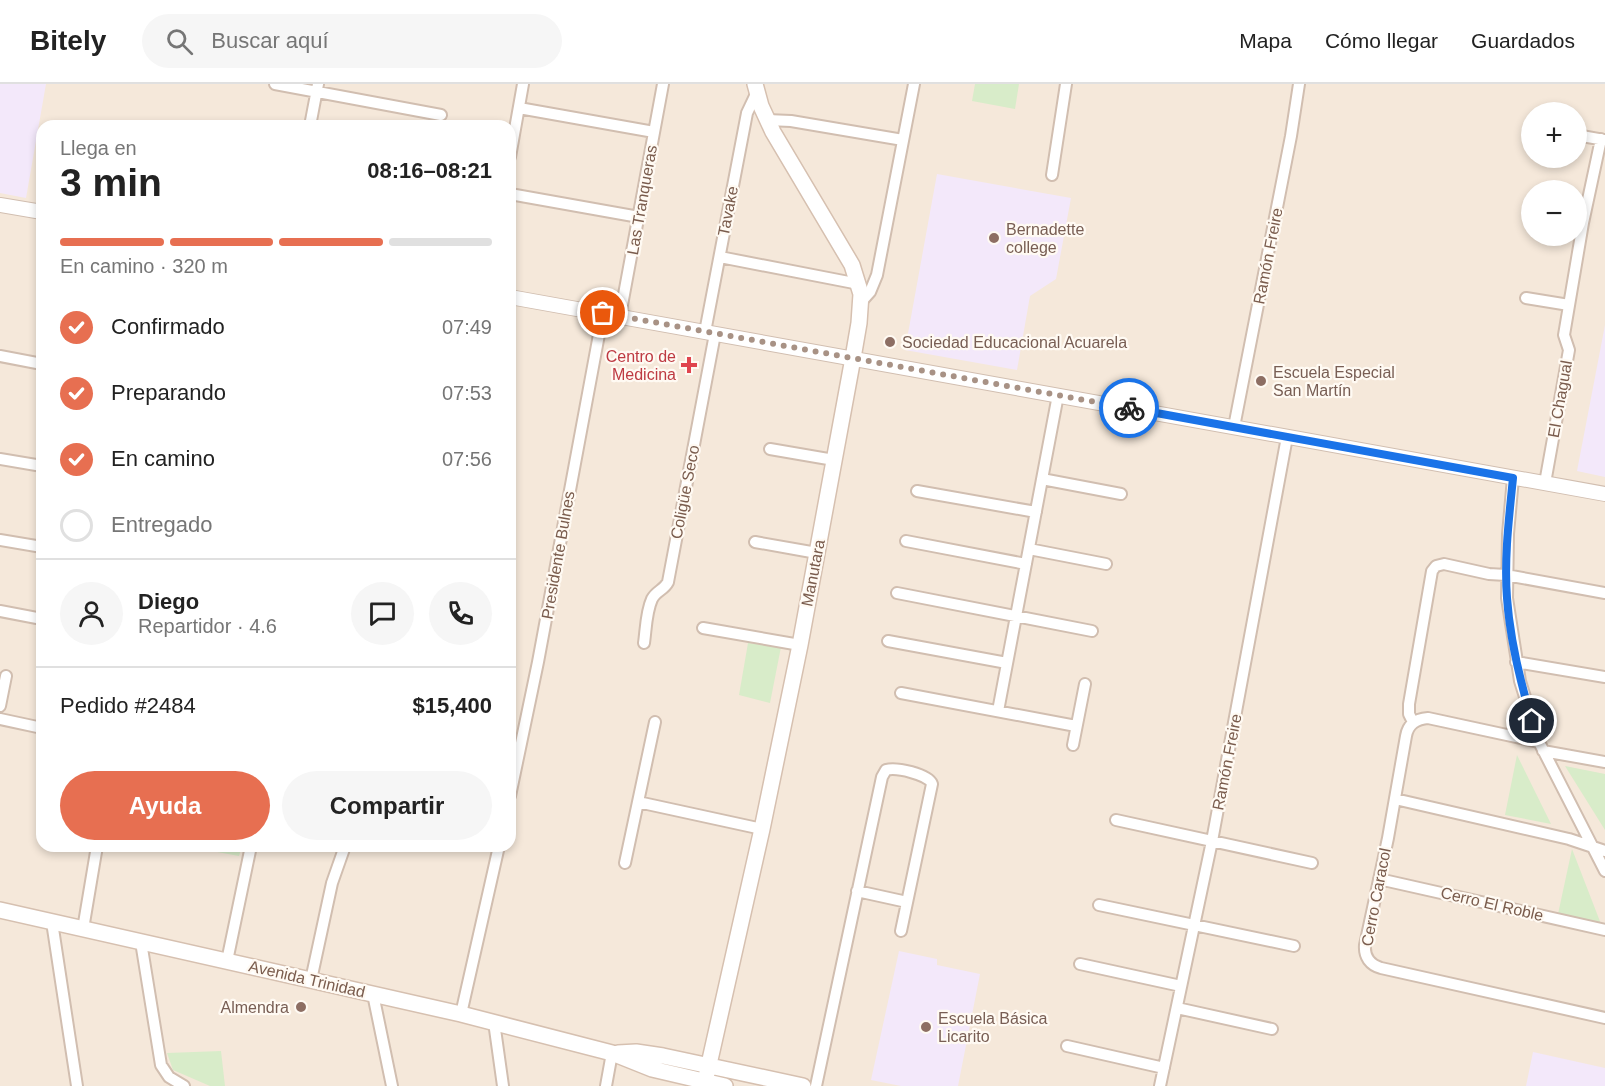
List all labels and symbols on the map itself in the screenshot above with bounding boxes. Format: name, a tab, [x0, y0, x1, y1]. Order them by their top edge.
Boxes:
street label: Las Tranqueras	[624, 144, 660, 256]
street label: Tavake	[715, 184, 741, 238]
street label: Ramón Freire	[1250, 206, 1286, 306]
place label: Bernadette college	[1006, 221, 1084, 256]
marker: Bernadette college	[987, 231, 1001, 245]
pin	[577, 287, 628, 338]
place label: Sociedad Educacional Acuarela	[902, 334, 1127, 351]
marker: Sociedad Educacional Acuarela	[883, 335, 897, 349]
place label: Centro de Medicina	[606, 348, 676, 383]
marker: Centro de Medicina	[680, 356, 698, 374]
street label: El Chagual	[1545, 359, 1575, 439]
place label: Escuela Especial San Martín	[1273, 364, 1395, 399]
marker: Escuela Especial San Martín	[1254, 374, 1268, 388]
courier	[1099, 378, 1159, 438]
street label: Coligüe Seco	[668, 444, 702, 540]
street label: Presidente Bulnes	[538, 490, 578, 620]
street label: Manutara	[798, 538, 828, 608]
pin	[1506, 695, 1557, 746]
street label: Ramón Freire	[1209, 712, 1245, 812]
street label: Cerro Caracol	[1358, 846, 1394, 948]
street label: Cerro El Roble	[1439, 884, 1545, 924]
street label: Avenida Trinidad	[247, 957, 367, 1001]
place label: Almendra	[221, 999, 289, 1016]
marker: Almendra	[294, 1000, 308, 1014]
place label: Escuela Básica Licarito	[938, 1010, 1047, 1045]
marker: Escuela Básica Licarito	[919, 1020, 933, 1034]

